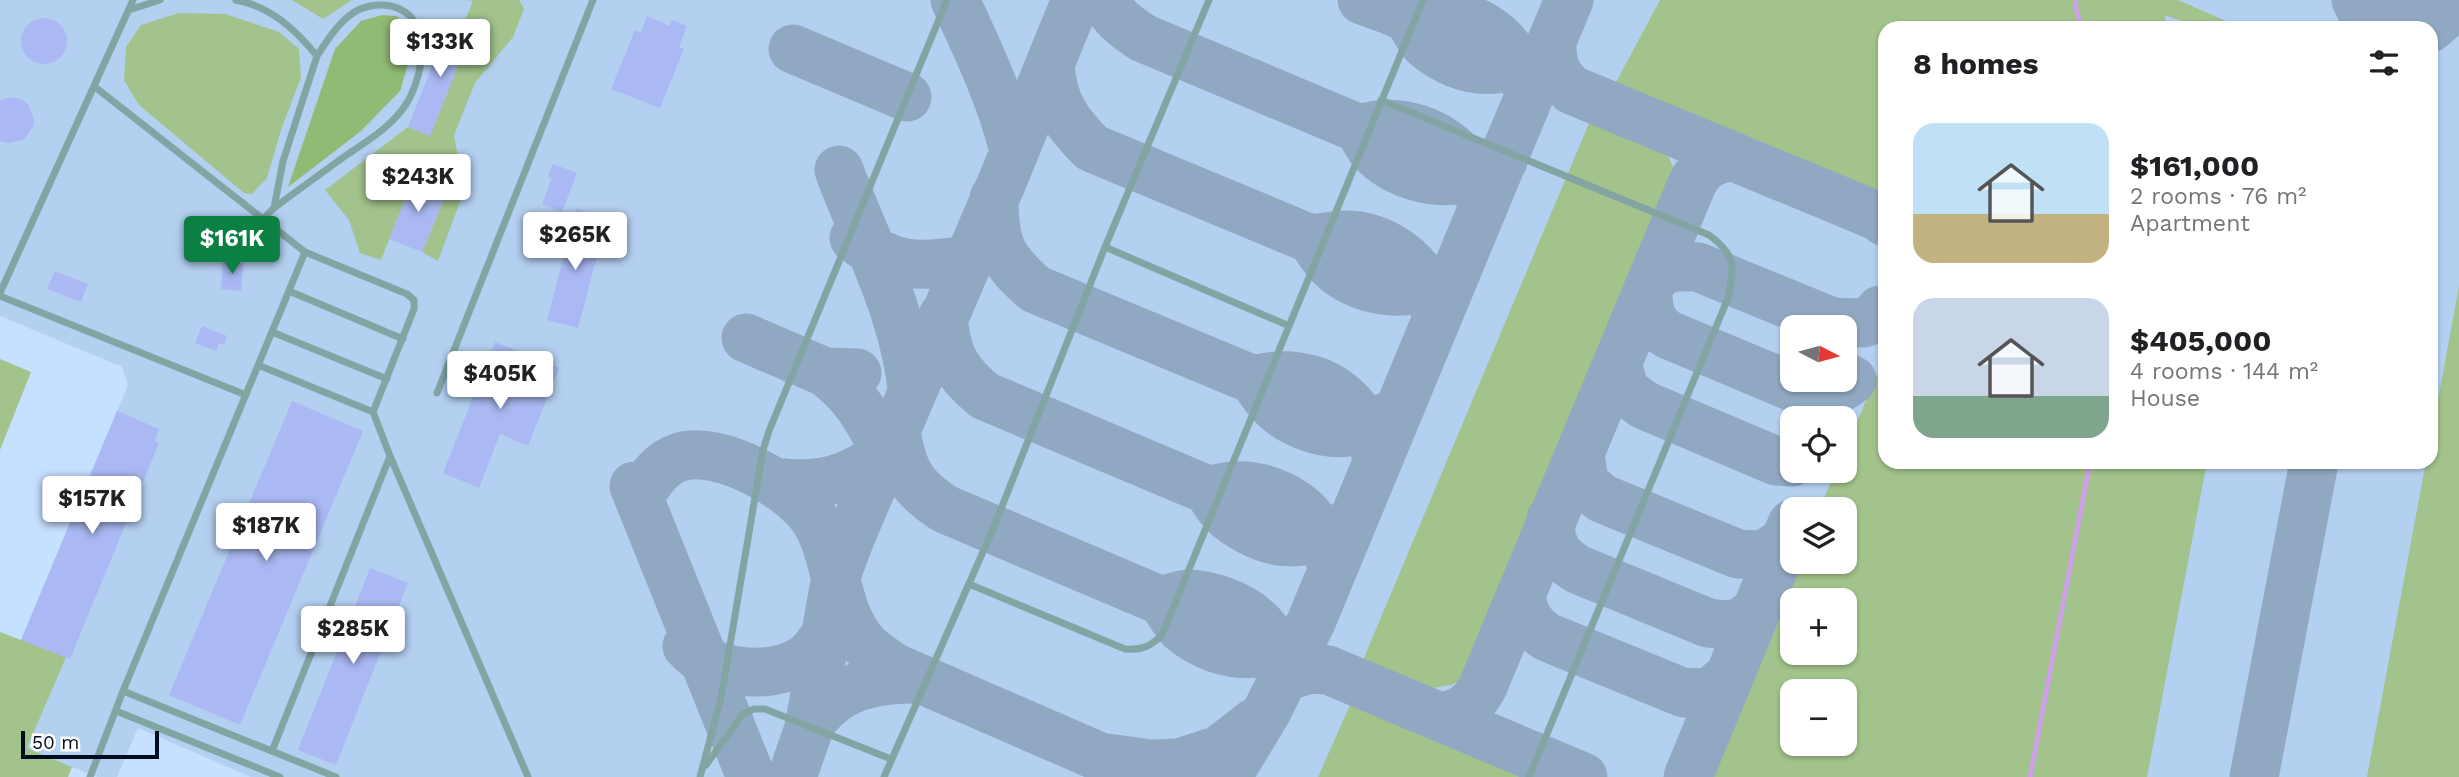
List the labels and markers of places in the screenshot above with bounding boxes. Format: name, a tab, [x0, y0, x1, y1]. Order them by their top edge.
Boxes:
pin: $133K	[391, 20, 489, 79]
pin: $243K	[369, 154, 467, 214]
pin: $265K	[526, 212, 624, 272]
pin: $161K	[183, 216, 281, 276]
pin: $405K	[451, 352, 549, 411]
pin: $157K	[43, 476, 141, 536]
pin: $187K	[217, 504, 315, 563]
pin: $285K	[304, 606, 402, 666]

